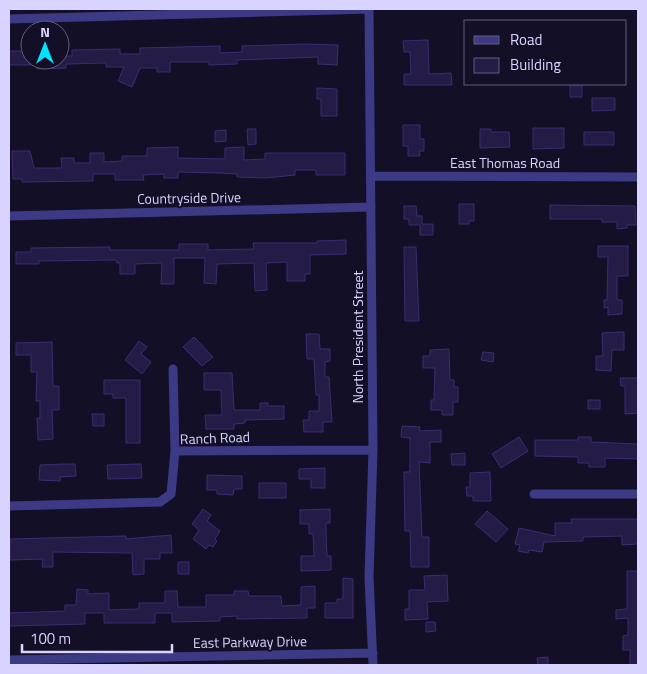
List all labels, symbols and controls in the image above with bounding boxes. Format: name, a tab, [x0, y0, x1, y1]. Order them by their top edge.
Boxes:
north arrow	[20, 20, 70, 70]
legend	[464, 20, 627, 85]
text: N	[40, 21, 50, 42]
text: Road	[510, 28, 542, 51]
text: Building	[510, 53, 561, 76]
street label: East Thomas Road	[450, 152, 560, 173]
street label: Countryside Drive	[137, 186, 241, 209]
street label: North President Street	[347, 271, 368, 403]
street label: Ranch Road	[180, 426, 250, 449]
scale bar	[22, 622, 172, 654]
text: 100 m	[30, 627, 71, 650]
street label: East Parkway Drive	[193, 630, 307, 653]

